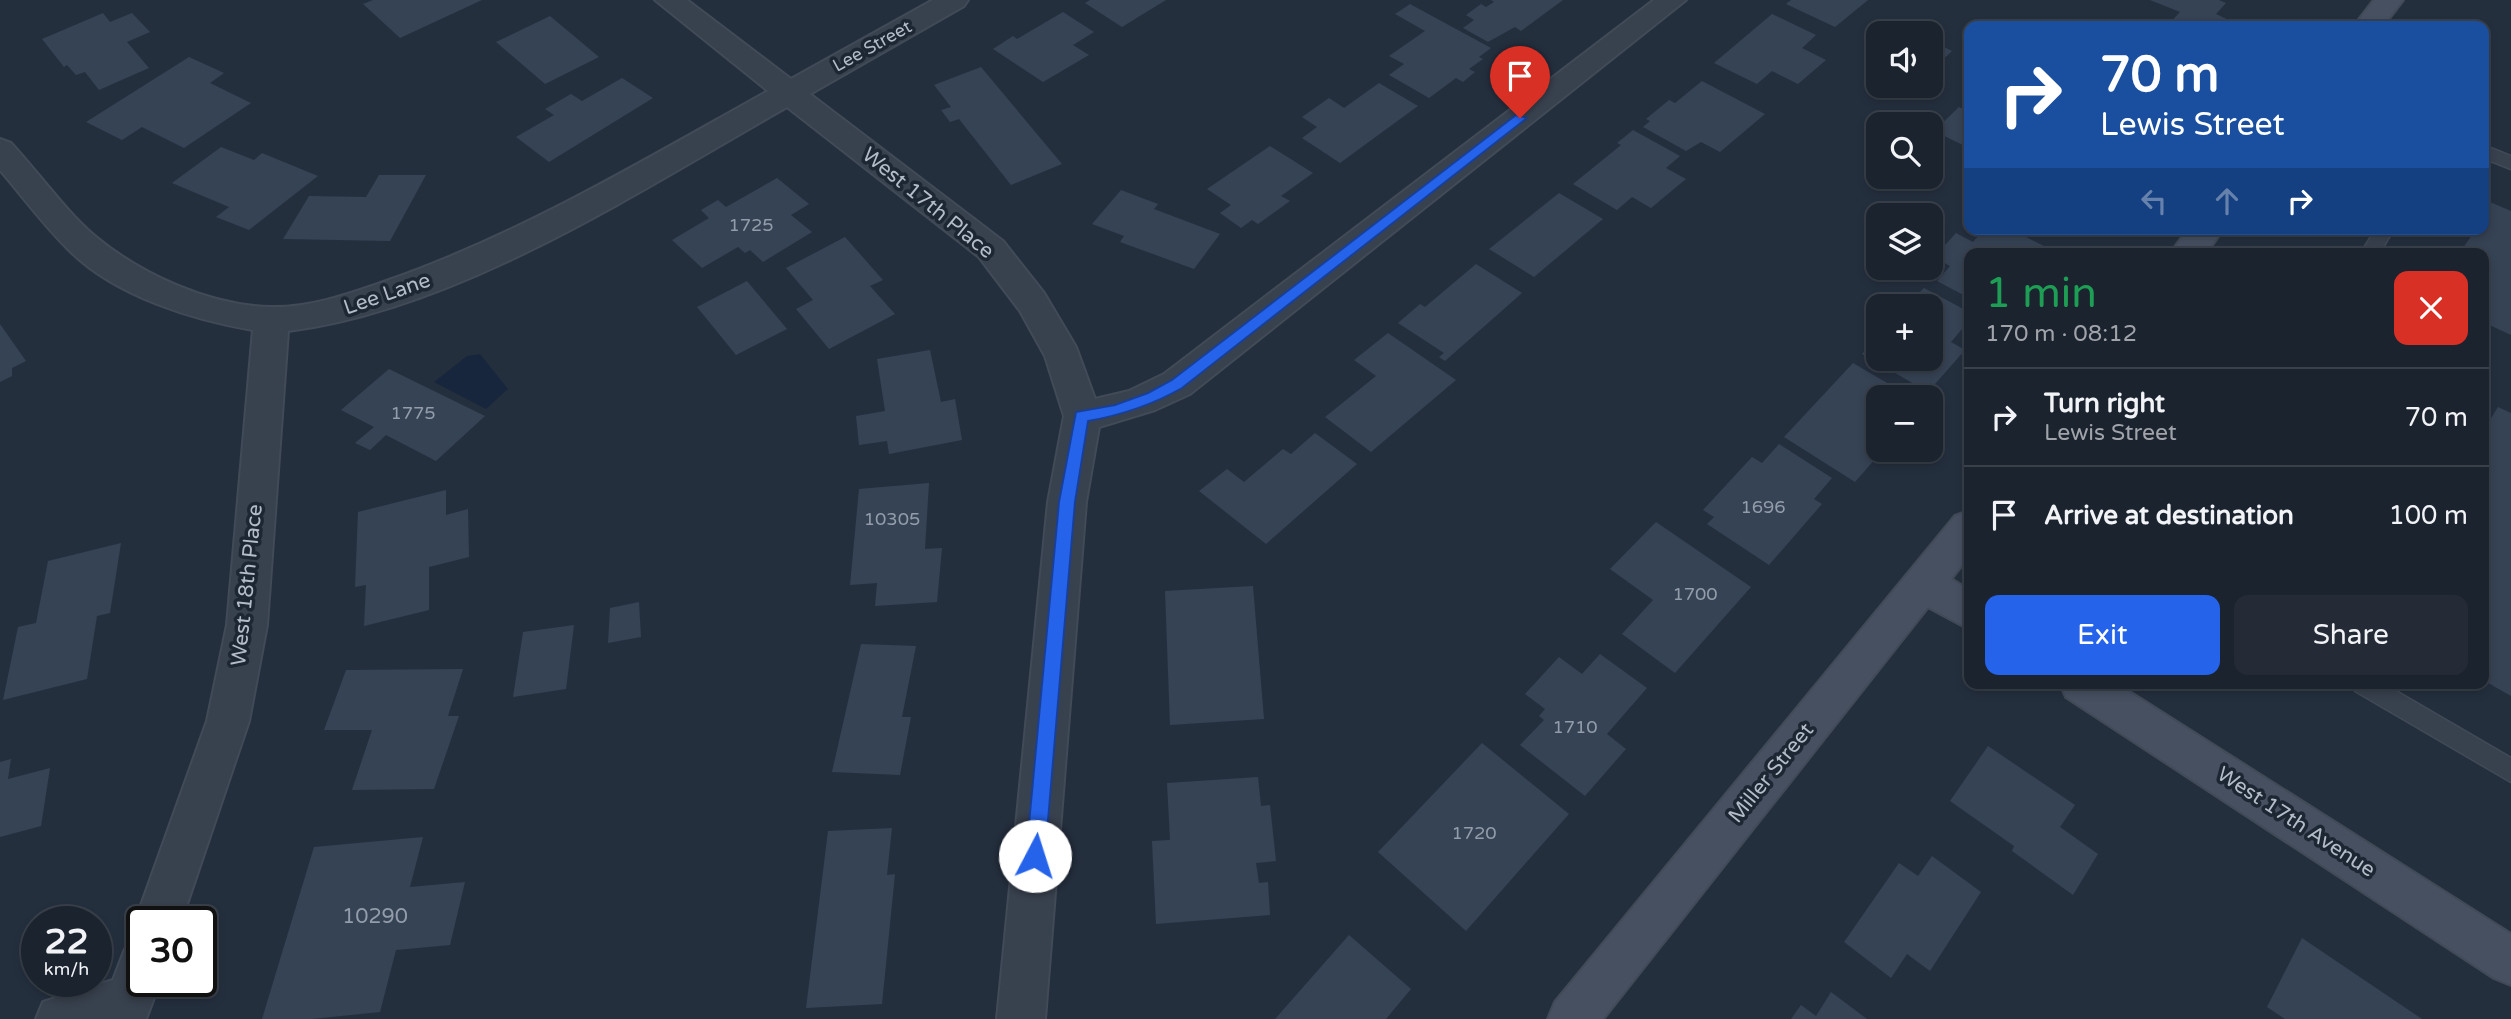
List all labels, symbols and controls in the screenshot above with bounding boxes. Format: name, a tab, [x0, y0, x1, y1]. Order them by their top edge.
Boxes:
street label: Lee Street	[829, 15, 915, 77]
map controls	[1866, 21, 1943, 462]
button: sound	[1866, 21, 1943, 98]
pin	[1490, 46, 1550, 118]
text: 70 m	[2100, 46, 2219, 105]
icon: right	[1985, 49, 2076, 140]
icon: arrive	[1501, 57, 1539, 95]
text: Lewis Street	[2100, 106, 2285, 144]
button: search	[1866, 112, 1943, 189]
street label: West 17th Place	[857, 142, 999, 264]
icon: left	[2135, 182, 2173, 220]
icon: ahead	[2208, 182, 2246, 220]
icon: right	[2281, 182, 2319, 220]
button: layers	[1866, 203, 1943, 280]
house number: 1725	[728, 214, 774, 236]
street label: Lee Lane	[340, 268, 434, 320]
text: 1 min	[1985, 268, 2097, 319]
button: close	[2394, 271, 2468, 345]
button: +	[1866, 294, 1943, 371]
text: 170 m · 08:12	[1985, 320, 2137, 348]
button: −	[1866, 385, 1943, 462]
text: Turn right	[2044, 388, 2165, 419]
icon: right	[1985, 398, 2023, 436]
house number: 1775	[390, 402, 436, 424]
text: 70 m	[2405, 402, 2468, 433]
text: Lewis Street	[2044, 419, 2177, 447]
house number: 1696	[1740, 496, 1786, 518]
icon: arrive	[1985, 496, 2023, 534]
text: Arrive at destination	[2044, 500, 2294, 531]
text: 100 m	[2388, 500, 2468, 531]
street label: West 18th Place	[226, 503, 268, 667]
house number: 10305	[864, 508, 920, 530]
house number: 1700	[1672, 583, 1718, 605]
button: Exit	[1985, 595, 2220, 675]
button: Share	[2234, 595, 2468, 675]
house number: 1710	[1552, 716, 1598, 738]
street label: Miller Street	[1723, 718, 1819, 828]
street label: West 17th Avenue	[2212, 762, 2380, 883]
position arrow	[998, 819, 1072, 893]
house number: 1720	[1451, 822, 1497, 844]
house number: 10290	[342, 904, 408, 929]
speed limit sign: 30	[126, 906, 217, 997]
text: 22	[45, 921, 88, 963]
text: km/h	[44, 958, 89, 980]

